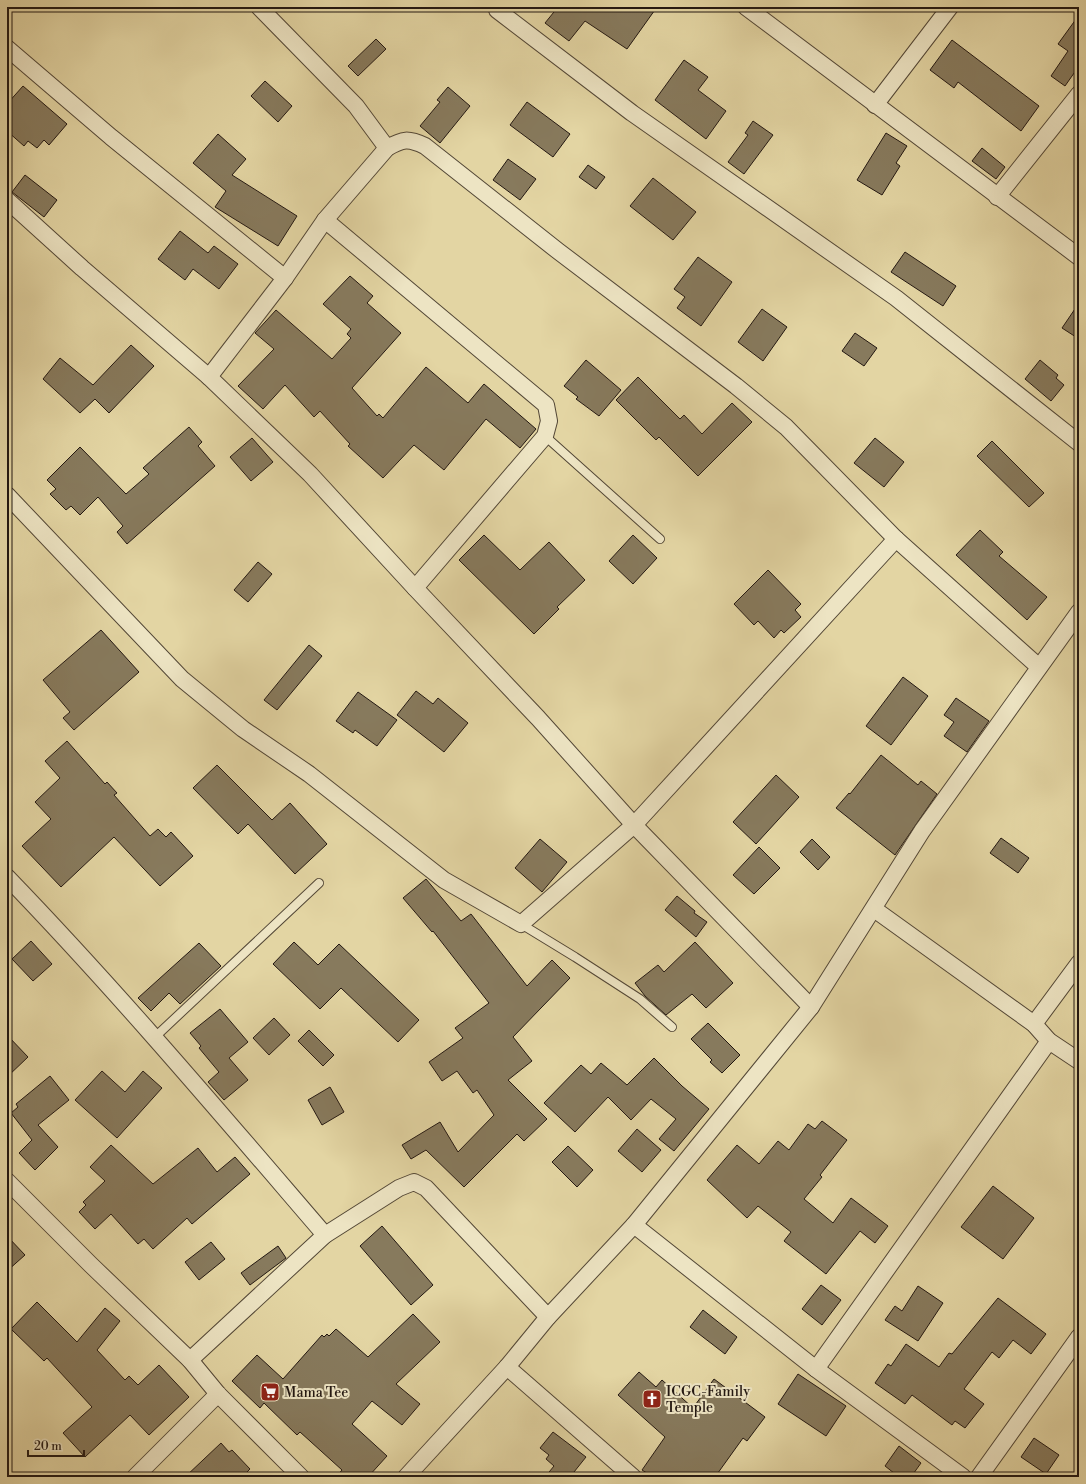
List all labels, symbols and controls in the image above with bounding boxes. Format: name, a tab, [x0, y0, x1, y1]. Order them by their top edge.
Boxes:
supermarket icon: Mama Tee	[259, 1381, 281, 1403]
place label: ICGC-Family Temple	[666, 1383, 750, 1417]
place label: Mama Tee	[284, 1384, 348, 1402]
church icon: ICGC-Family Temple	[641, 1388, 663, 1410]
scale bar	[28, 1432, 84, 1458]
text: 20 m	[34, 1439, 62, 1454]

